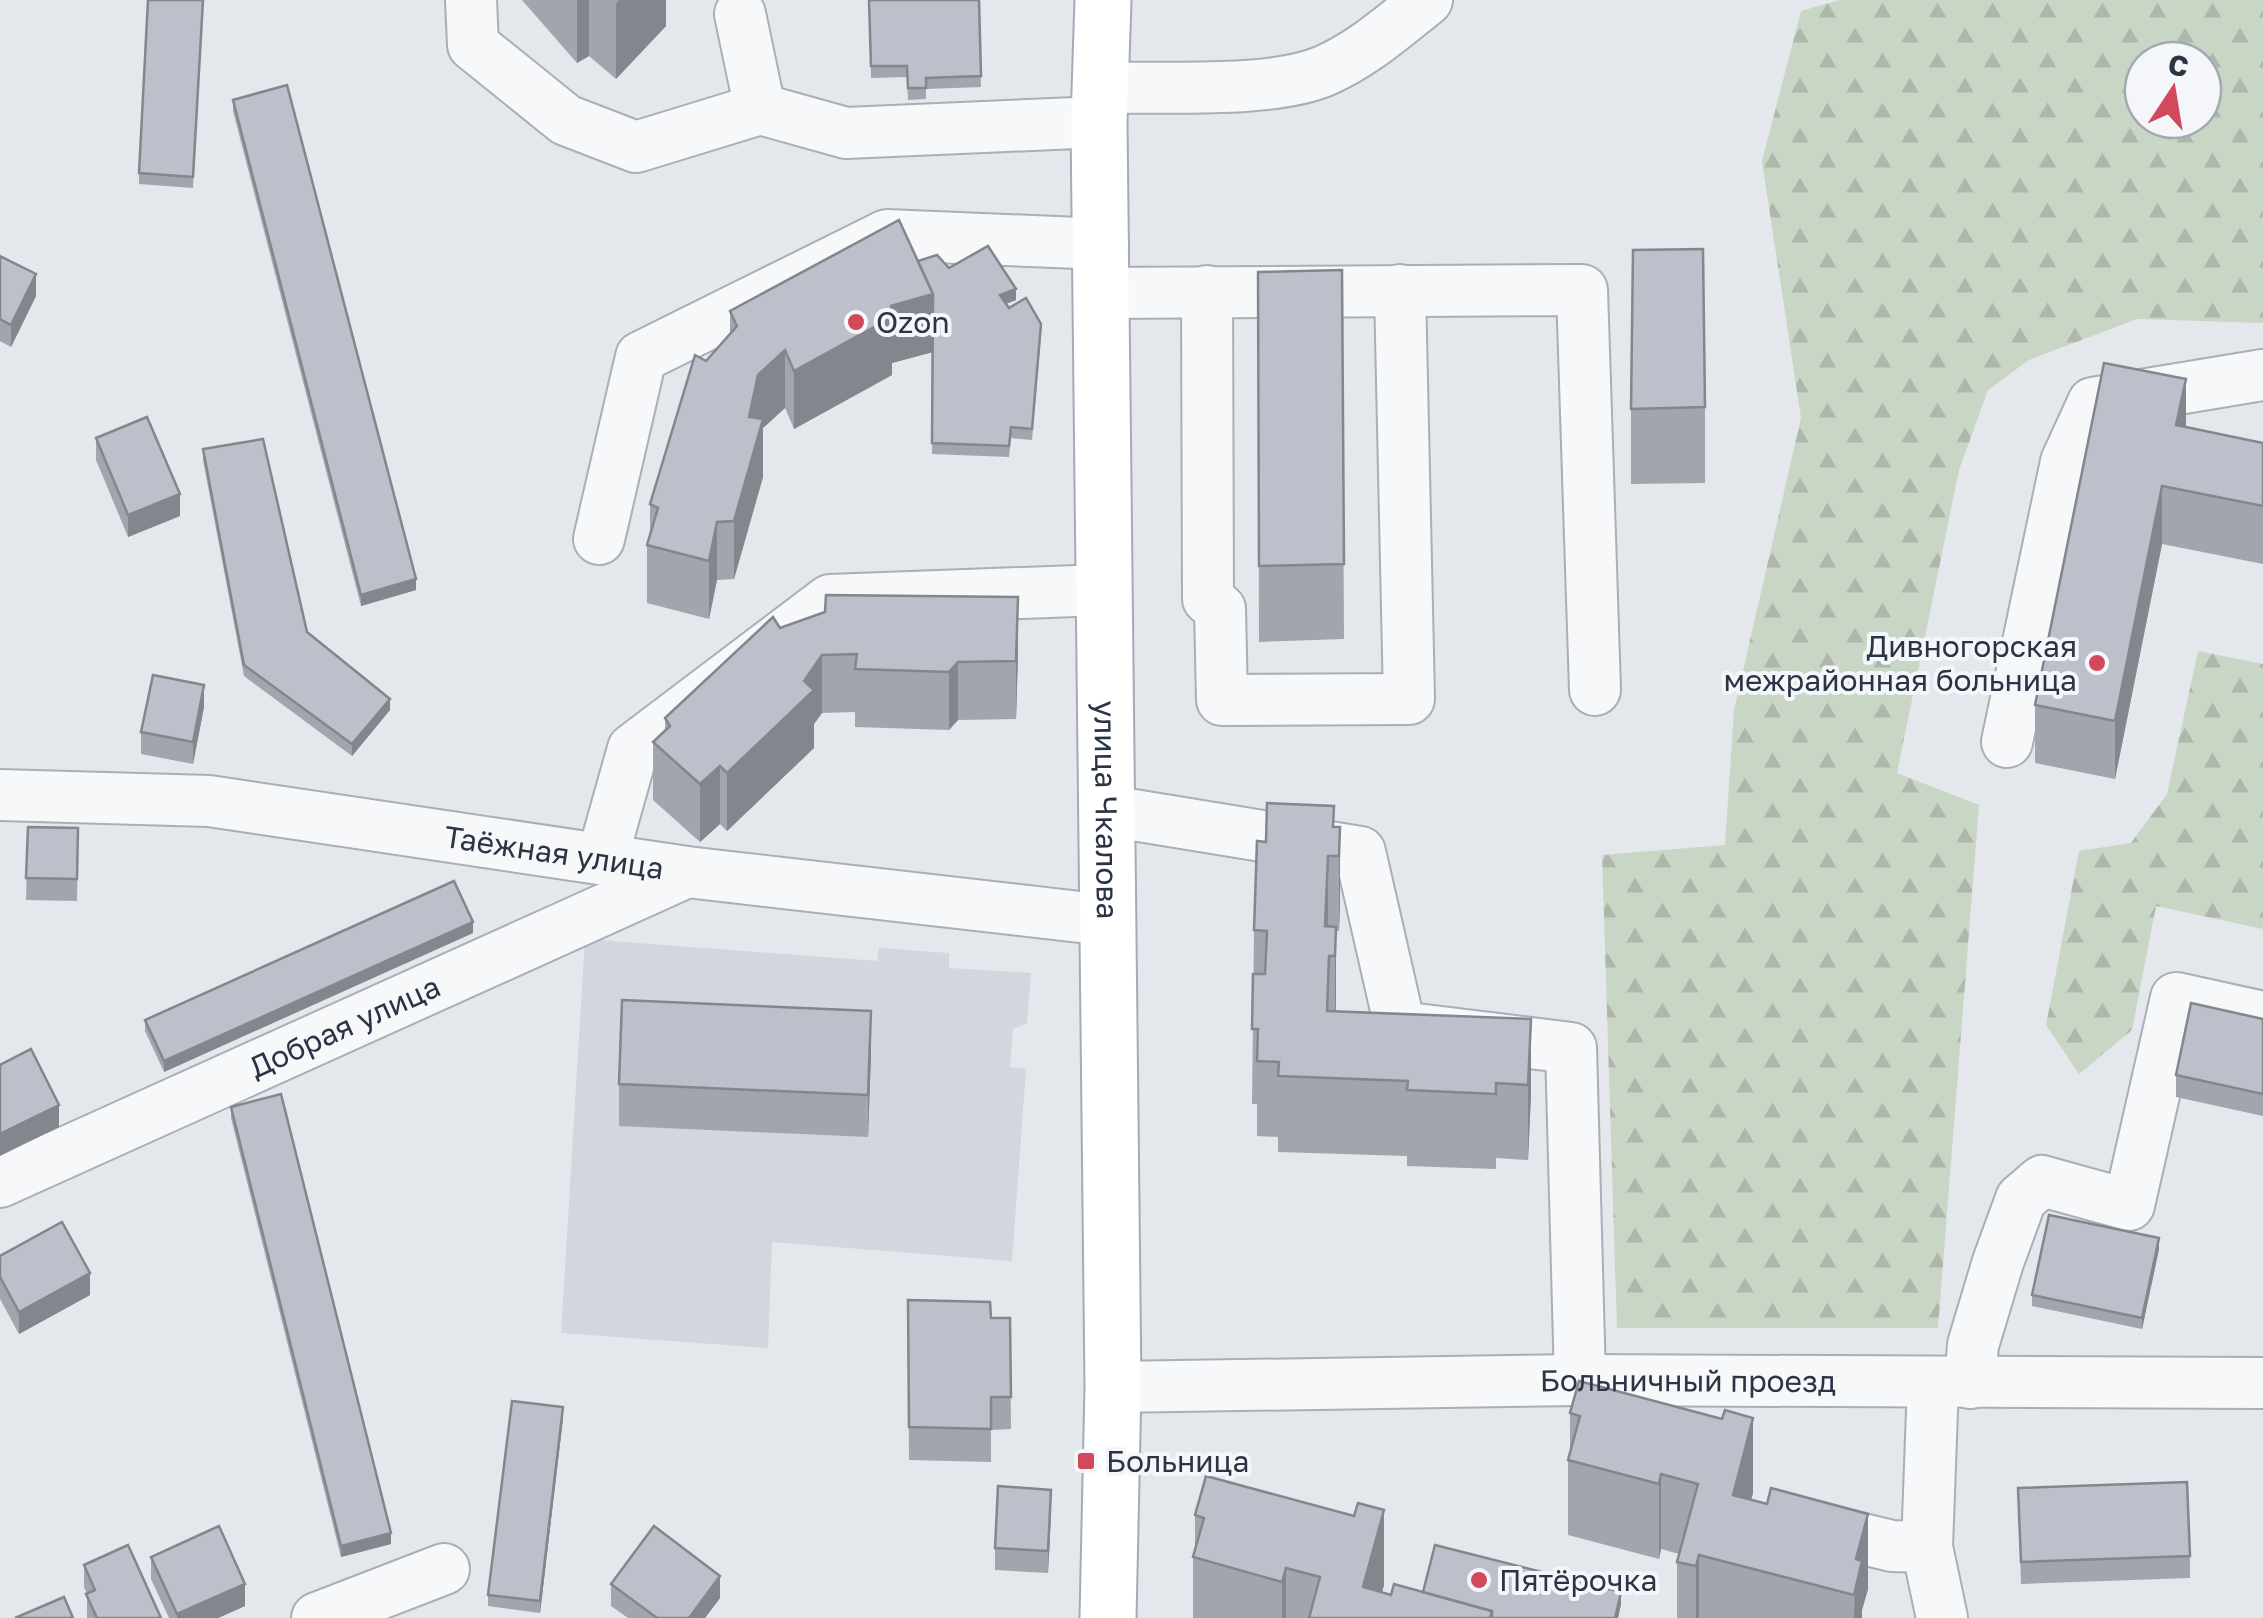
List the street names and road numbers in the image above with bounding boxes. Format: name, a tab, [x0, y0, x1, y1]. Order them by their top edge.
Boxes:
street label: улица Чкалова	[1087, 700, 1126, 920]
street label: Таёжная улица	[442, 818, 666, 886]
street label: Добрая улица	[244, 968, 446, 1085]
street label: Больничный проезд	[1540, 1362, 1836, 1399]

